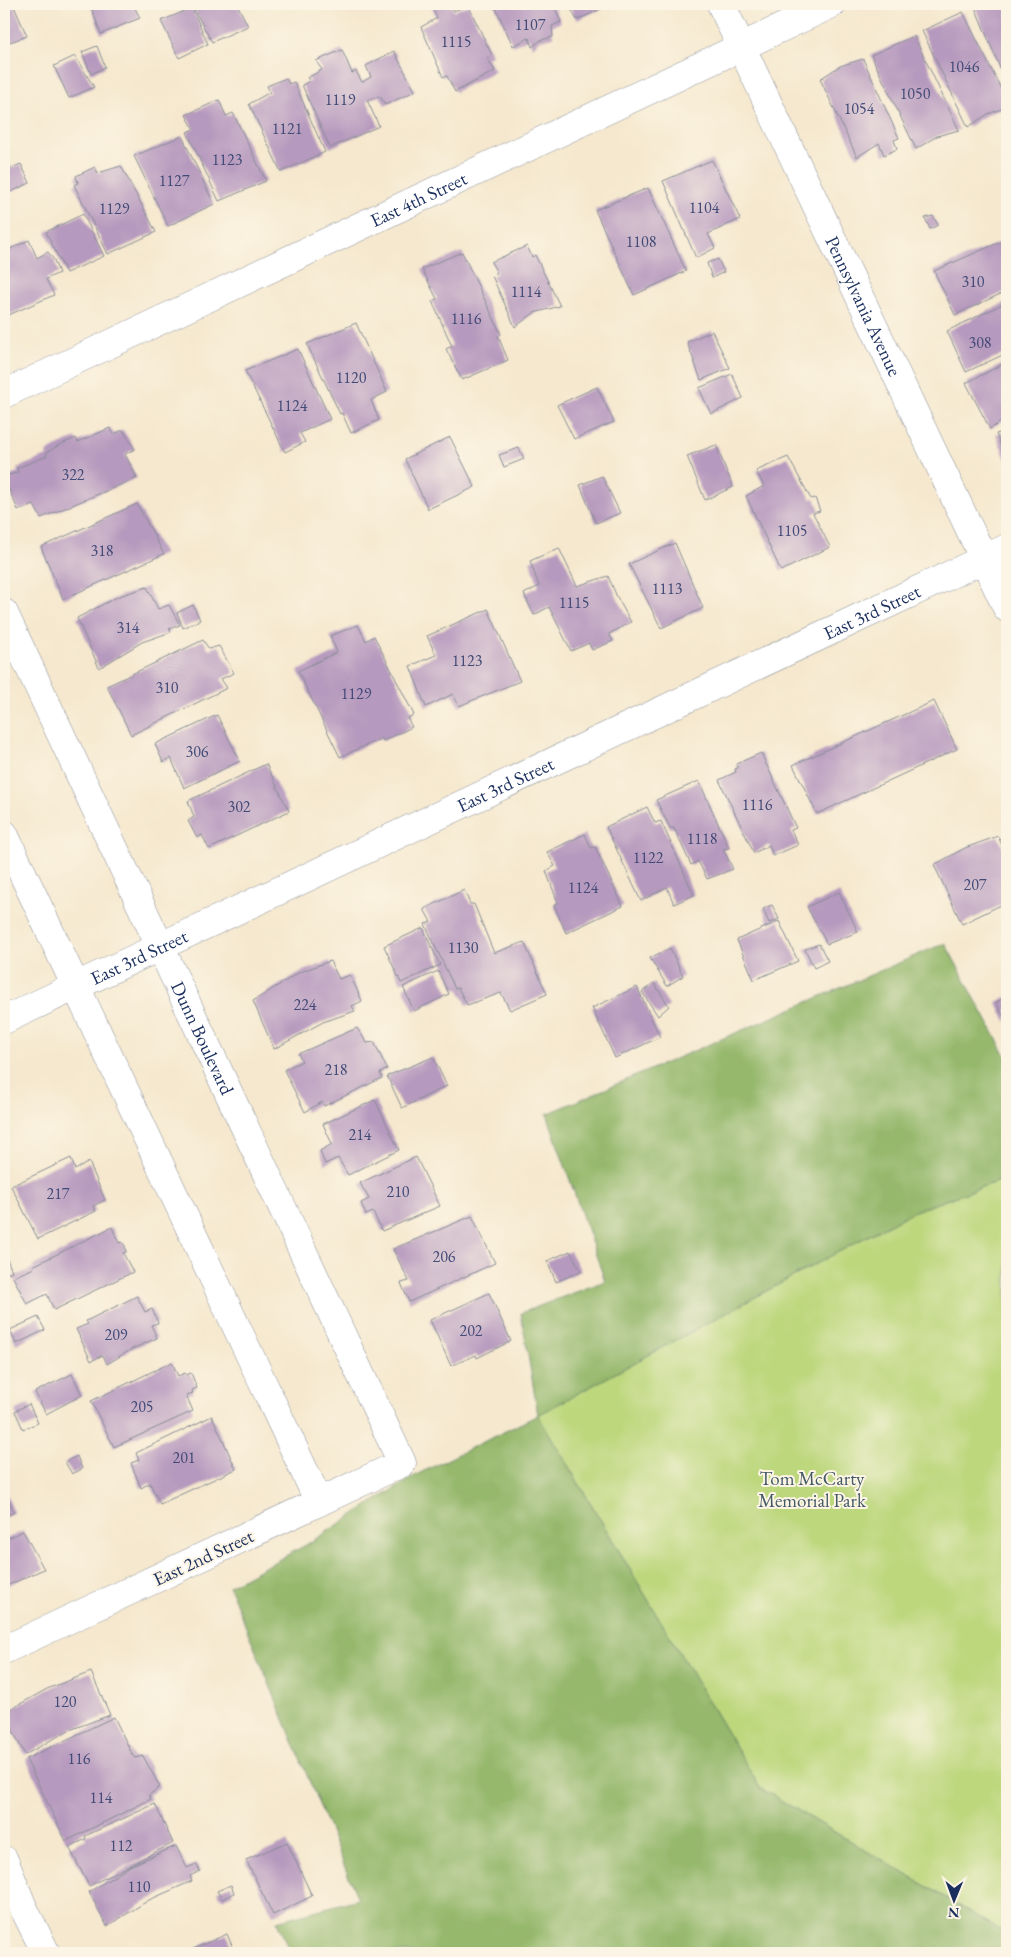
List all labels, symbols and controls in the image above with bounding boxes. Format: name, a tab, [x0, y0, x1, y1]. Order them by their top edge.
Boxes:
house number: 1107	[515, 14, 546, 35]
house number: 1115	[441, 31, 471, 52]
house number: 1046	[949, 56, 980, 77]
house number: 1050	[900, 83, 931, 104]
house number: 1119	[325, 89, 356, 110]
house number: 1054	[844, 98, 875, 119]
house number: 1121	[272, 118, 302, 139]
house number: 1123	[212, 149, 243, 170]
street label: East 4th Street	[366, 166, 471, 233]
house number: 1127	[159, 170, 190, 191]
house number: 1104	[689, 197, 720, 218]
house number: 1129	[99, 198, 130, 219]
house number: 1108	[626, 231, 657, 252]
street label: Pennsylvania Avenue	[820, 232, 907, 380]
house number: 310	[961, 271, 985, 292]
house number: 1114	[511, 281, 542, 302]
house number: 1116	[451, 308, 482, 329]
house number: 308	[968, 332, 992, 353]
house number: 1120	[336, 367, 367, 388]
house number: 1124	[277, 395, 308, 416]
house number: 322	[61, 464, 85, 485]
house number: 1105	[777, 520, 807, 541]
house number: 318	[90, 540, 114, 561]
house number: 1113	[652, 578, 683, 599]
street label: East 3rd Street	[819, 579, 925, 646]
house number: 1115	[559, 592, 589, 613]
house number: 314	[116, 617, 140, 638]
house number: 1123	[452, 650, 483, 671]
house number: 310	[155, 677, 179, 698]
house number: 1129	[341, 683, 372, 704]
house number: 306	[185, 741, 209, 762]
street label: East 3rd Street	[453, 751, 558, 818]
house number: 1116	[742, 794, 773, 815]
house number: 302	[227, 796, 251, 817]
house number: 1118	[687, 828, 718, 849]
house number: 1122	[633, 847, 664, 868]
house number: 207	[963, 874, 987, 895]
house number: 1124	[568, 877, 599, 898]
street label: East 3rd Street	[86, 923, 192, 991]
house number: 1130	[448, 937, 479, 958]
street label: Dunn Boulevard	[165, 977, 240, 1099]
house number: 224	[293, 994, 317, 1015]
house number: 218	[324, 1059, 348, 1080]
house number: 214	[348, 1124, 372, 1145]
house number: 210	[386, 1181, 410, 1202]
house number: 217	[46, 1183, 70, 1204]
house number: 206	[432, 1246, 456, 1267]
house number: 202	[459, 1320, 483, 1341]
house number: 209	[104, 1324, 128, 1345]
house number: 205	[130, 1396, 154, 1417]
house number: 201	[172, 1447, 196, 1468]
park label: Tom McCarty Memorial Park	[758, 1466, 867, 1513]
street label: East 2nd Street	[149, 1523, 257, 1592]
house number: 120	[53, 1691, 77, 1712]
house number: 116	[67, 1748, 91, 1769]
house number: 114	[89, 1787, 113, 1808]
house number: 112	[109, 1835, 133, 1856]
north arrow	[928, 1874, 978, 1924]
house number: 110	[127, 1876, 151, 1897]
text: N	[947, 1904, 960, 1922]

